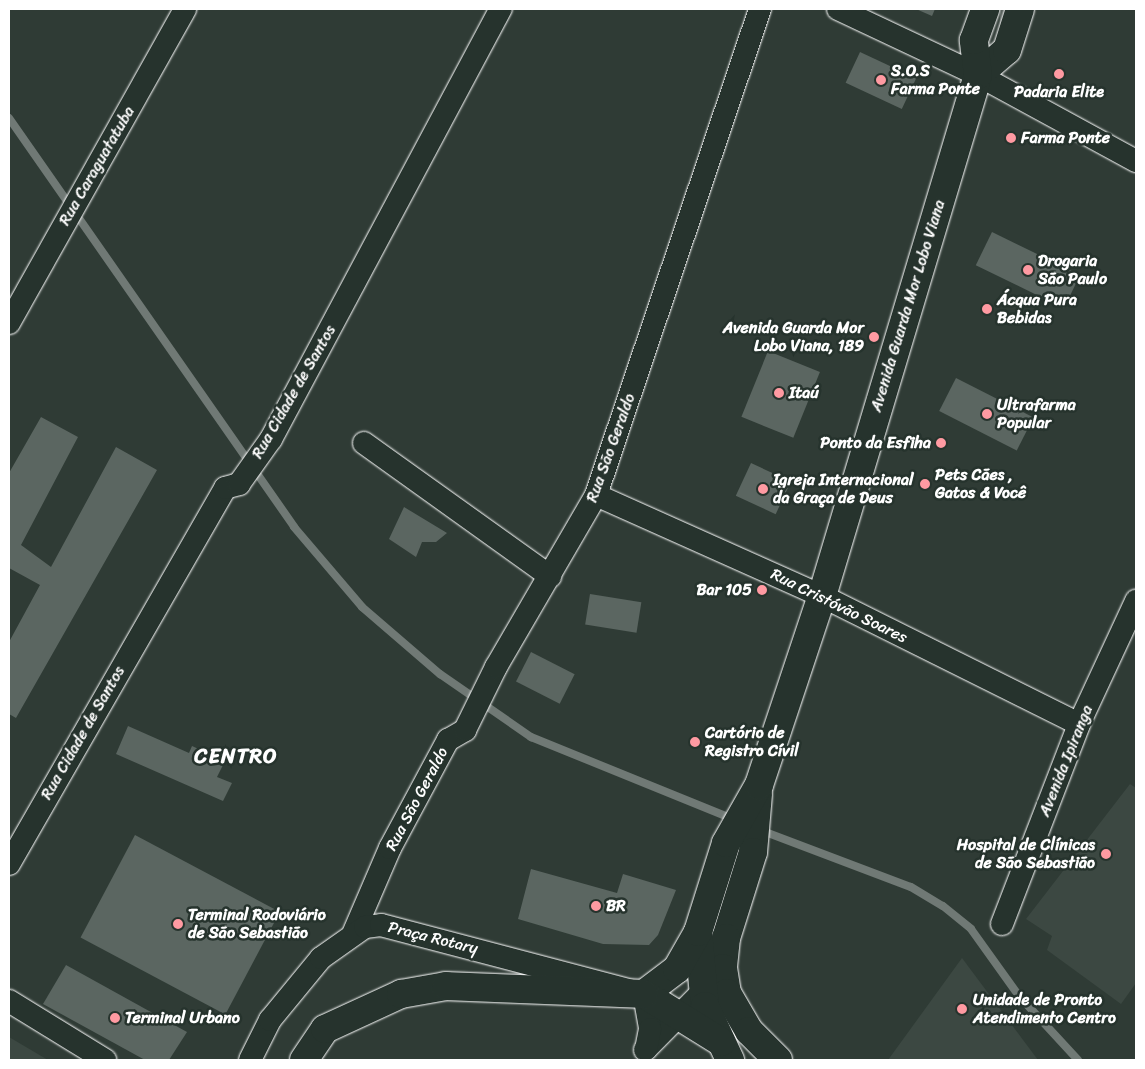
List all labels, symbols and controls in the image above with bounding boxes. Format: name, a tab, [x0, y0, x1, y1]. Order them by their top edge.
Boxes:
place label: S.O.S Farma Ponte	[891, 61, 980, 99]
marker: Padaria Elite	[1053, 68, 1065, 80]
marker: S.O.S Farma Ponte	[875, 74, 887, 86]
place label: Padaria Elite	[1014, 82, 1104, 102]
street label: Rua Caraguatatuba	[55, 103, 139, 229]
place label: Farma Ponte	[1021, 128, 1110, 148]
marker: Farma Ponte	[1005, 132, 1017, 144]
street label: Avenida Guarda Mor Lobo Viana	[867, 198, 949, 414]
place label: Drogaria São Paulo	[1038, 251, 1107, 289]
marker: Drogaria São Paulo	[1022, 264, 1034, 276]
place label: Ácqua Pura Bebidas	[997, 290, 1077, 328]
marker: Ácqua Pura Bebidas	[981, 303, 993, 315]
place label: Avenida Guarda Mor Lobo Viana, 189	[723, 318, 864, 356]
street label: Rua Cidade de Santos	[248, 322, 340, 462]
marker: Avenida Guarda Mor Lobo Viana, 189	[868, 331, 880, 343]
place label: Itaú	[789, 383, 819, 403]
marker: Itaú	[773, 387, 785, 399]
street label: Rua São Geraldo	[582, 391, 640, 505]
place label: Ultrafarma Popular	[997, 395, 1076, 433]
marker: Ultrafarma Popular	[981, 408, 993, 420]
place label: Ponto da Esfiha	[820, 433, 931, 453]
marker: Ponto da Esfiha	[935, 437, 947, 449]
place label: Pets Cães , Gatos & Você	[935, 465, 1026, 503]
place label: Igreja Internacional da Graça de Deus	[773, 470, 914, 508]
marker: Pets Cães , Gatos & Você	[919, 478, 931, 490]
marker: Igreja Internacional da Graça de Deus	[757, 483, 769, 495]
street label: Rua Cristóvão Soares	[768, 565, 910, 647]
place label: Bar 105	[696, 580, 752, 600]
marker: Bar 105	[756, 584, 768, 596]
street label: Rua Cidade de Santos	[37, 663, 129, 803]
street label: Avenida Ipiranga	[1035, 703, 1097, 819]
place label: Cartório de Registro Cívil	[705, 723, 799, 761]
marker: Cartório de Registro Cívil	[689, 736, 701, 748]
district label: CENTRO	[194, 743, 278, 769]
street label: Rua São Geraldo	[382, 744, 452, 854]
place label: Hospital de Clínicas de São Sebastião	[956, 835, 1095, 873]
marker: Hospital de Clínicas de São Sebastião	[1099, 847, 1113, 861]
place label: BR	[606, 896, 626, 916]
marker: BR	[590, 900, 602, 912]
place label: Terminal Rodoviário de São Sebastião	[188, 905, 326, 943]
marker: Terminal Rodoviário de São Sebastião	[172, 918, 184, 930]
street label: Praça Rotary	[386, 918, 480, 958]
place label: Unidade de Pronto Atendimento Centro	[973, 990, 1116, 1028]
marker: Unidade de Pronto Atendimento Centro	[955, 1002, 969, 1016]
place label: Terminal Urbano	[125, 1008, 240, 1028]
marker: Terminal Urbano	[109, 1012, 121, 1024]

